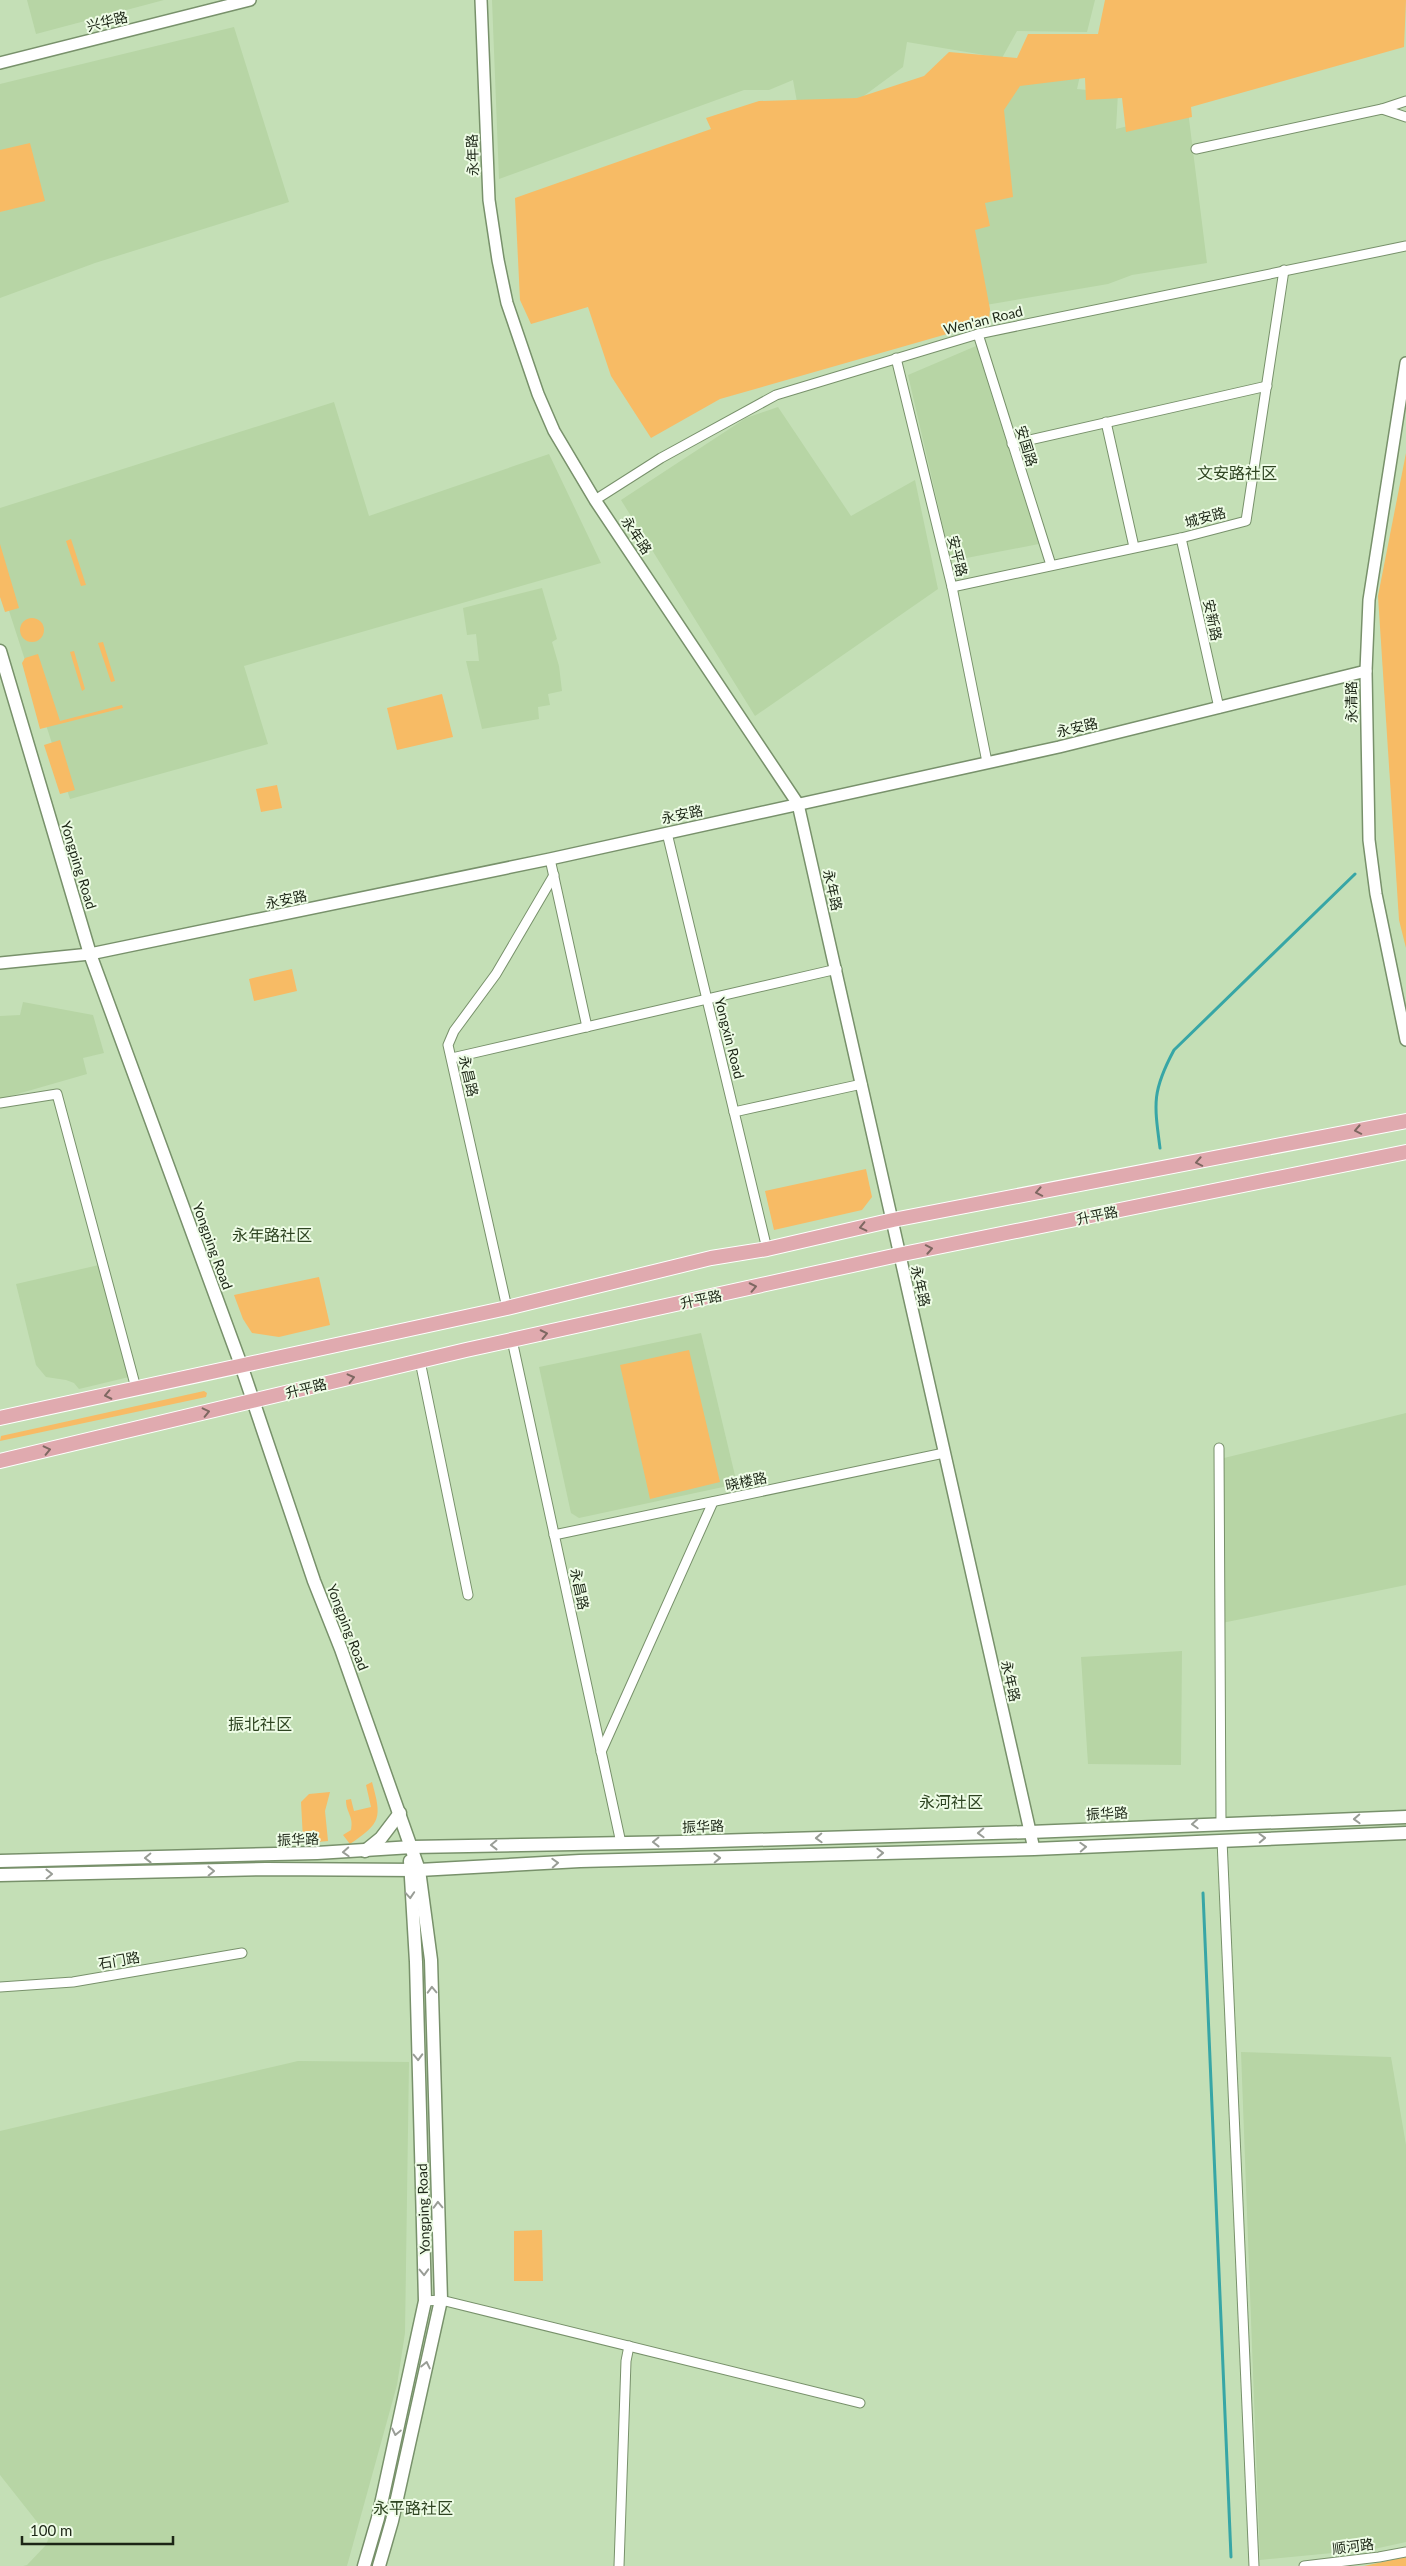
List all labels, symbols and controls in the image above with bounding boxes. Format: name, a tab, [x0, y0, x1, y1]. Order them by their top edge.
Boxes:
street label: 兴华路	[85, 8, 129, 34]
street label: 永年路	[463, 134, 481, 176]
street label: Wen'an Road	[942, 302, 1024, 338]
street label: 安国路	[1013, 423, 1041, 469]
district label: 文安路社区	[1197, 463, 1277, 482]
street label: 城安路	[1183, 503, 1227, 531]
street label: 永年路	[618, 513, 656, 557]
street label: 安平路	[945, 534, 971, 578]
street label: 安新路	[1200, 598, 1226, 642]
street label: 永清路	[1342, 681, 1360, 723]
street label: 永安路	[1055, 714, 1099, 740]
street label: 永安路	[660, 801, 704, 827]
street label: Yongping Road	[58, 819, 100, 911]
street label: 永年路	[820, 868, 846, 912]
street label: 永安路	[264, 886, 308, 912]
street label: Yongxin Road	[712, 996, 748, 1080]
street label: 永昌路	[456, 1054, 482, 1098]
one-way arrow	[1354, 1125, 1363, 1135]
one-way arrow	[1194, 1156, 1203, 1166]
one-way arrow	[1035, 1186, 1043, 1196]
street label: Yongping Road	[189, 1200, 237, 1292]
street label: 升平路	[1075, 1202, 1119, 1228]
one-way arrow	[858, 1221, 867, 1232]
district label: 永年路社区	[232, 1225, 312, 1244]
one-way arrow	[925, 1244, 934, 1254]
street label: 永年路	[908, 1264, 934, 1308]
one-way arrow	[749, 1282, 758, 1293]
street label: 升平路	[679, 1286, 723, 1312]
one-way arrow	[539, 1329, 548, 1339]
one-way arrow	[347, 1373, 356, 1384]
street label: 升平路	[284, 1375, 328, 1401]
one-way arrow	[103, 1389, 112, 1399]
one-way arrow	[201, 1408, 209, 1418]
one-way arrow	[43, 1445, 52, 1456]
street label: 晓楼路	[724, 1468, 768, 1494]
street label: 永昌路	[567, 1567, 593, 1611]
street label: Yongping Road	[324, 1581, 372, 1673]
street label: 永年路	[998, 1659, 1024, 1703]
district label: 振北社区	[228, 1714, 292, 1733]
district label: 永河社区	[919, 1792, 983, 1811]
street label: 振华路	[1086, 1803, 1128, 1823]
one-way arrow	[1353, 1813, 1361, 1824]
street label: 振华路	[682, 1817, 724, 1835]
one-way arrow	[1191, 1819, 1198, 1829]
one-way arrow	[977, 1828, 985, 1839]
street label: 振华路	[277, 1830, 319, 1848]
one-way arrow	[814, 1833, 822, 1843]
one-way arrow	[1259, 1833, 1267, 1844]
one-way arrow	[652, 1837, 660, 1847]
one-way arrow	[489, 1840, 497, 1850]
one-way arrow	[1079, 1841, 1087, 1852]
one-way arrow	[341, 1846, 349, 1857]
one-way arrow	[876, 1848, 884, 1858]
one-way arrow	[144, 1852, 152, 1863]
one-way arrow	[714, 1852, 722, 1863]
one-way arrow	[551, 1857, 559, 1868]
one-way arrow	[207, 1865, 215, 1876]
one-way arrow	[45, 1869, 53, 1879]
one-way arrow	[405, 1891, 416, 1899]
street label: 石门路	[97, 1948, 141, 1972]
one-way arrow	[426, 1985, 437, 1993]
one-way arrow	[413, 2054, 424, 2062]
street label: Yongping Road	[413, 2163, 433, 2255]
one-way arrow	[433, 2200, 443, 2208]
one-way arrow	[419, 2268, 429, 2276]
one-way arrow	[420, 2361, 431, 2370]
one-way arrow	[392, 2427, 402, 2436]
district label: 永平路社区	[373, 2498, 453, 2517]
scale bar	[22, 2514, 174, 2546]
text: 100 m	[30, 2521, 72, 2539]
street label: 顺河路	[1331, 2535, 1375, 2557]

